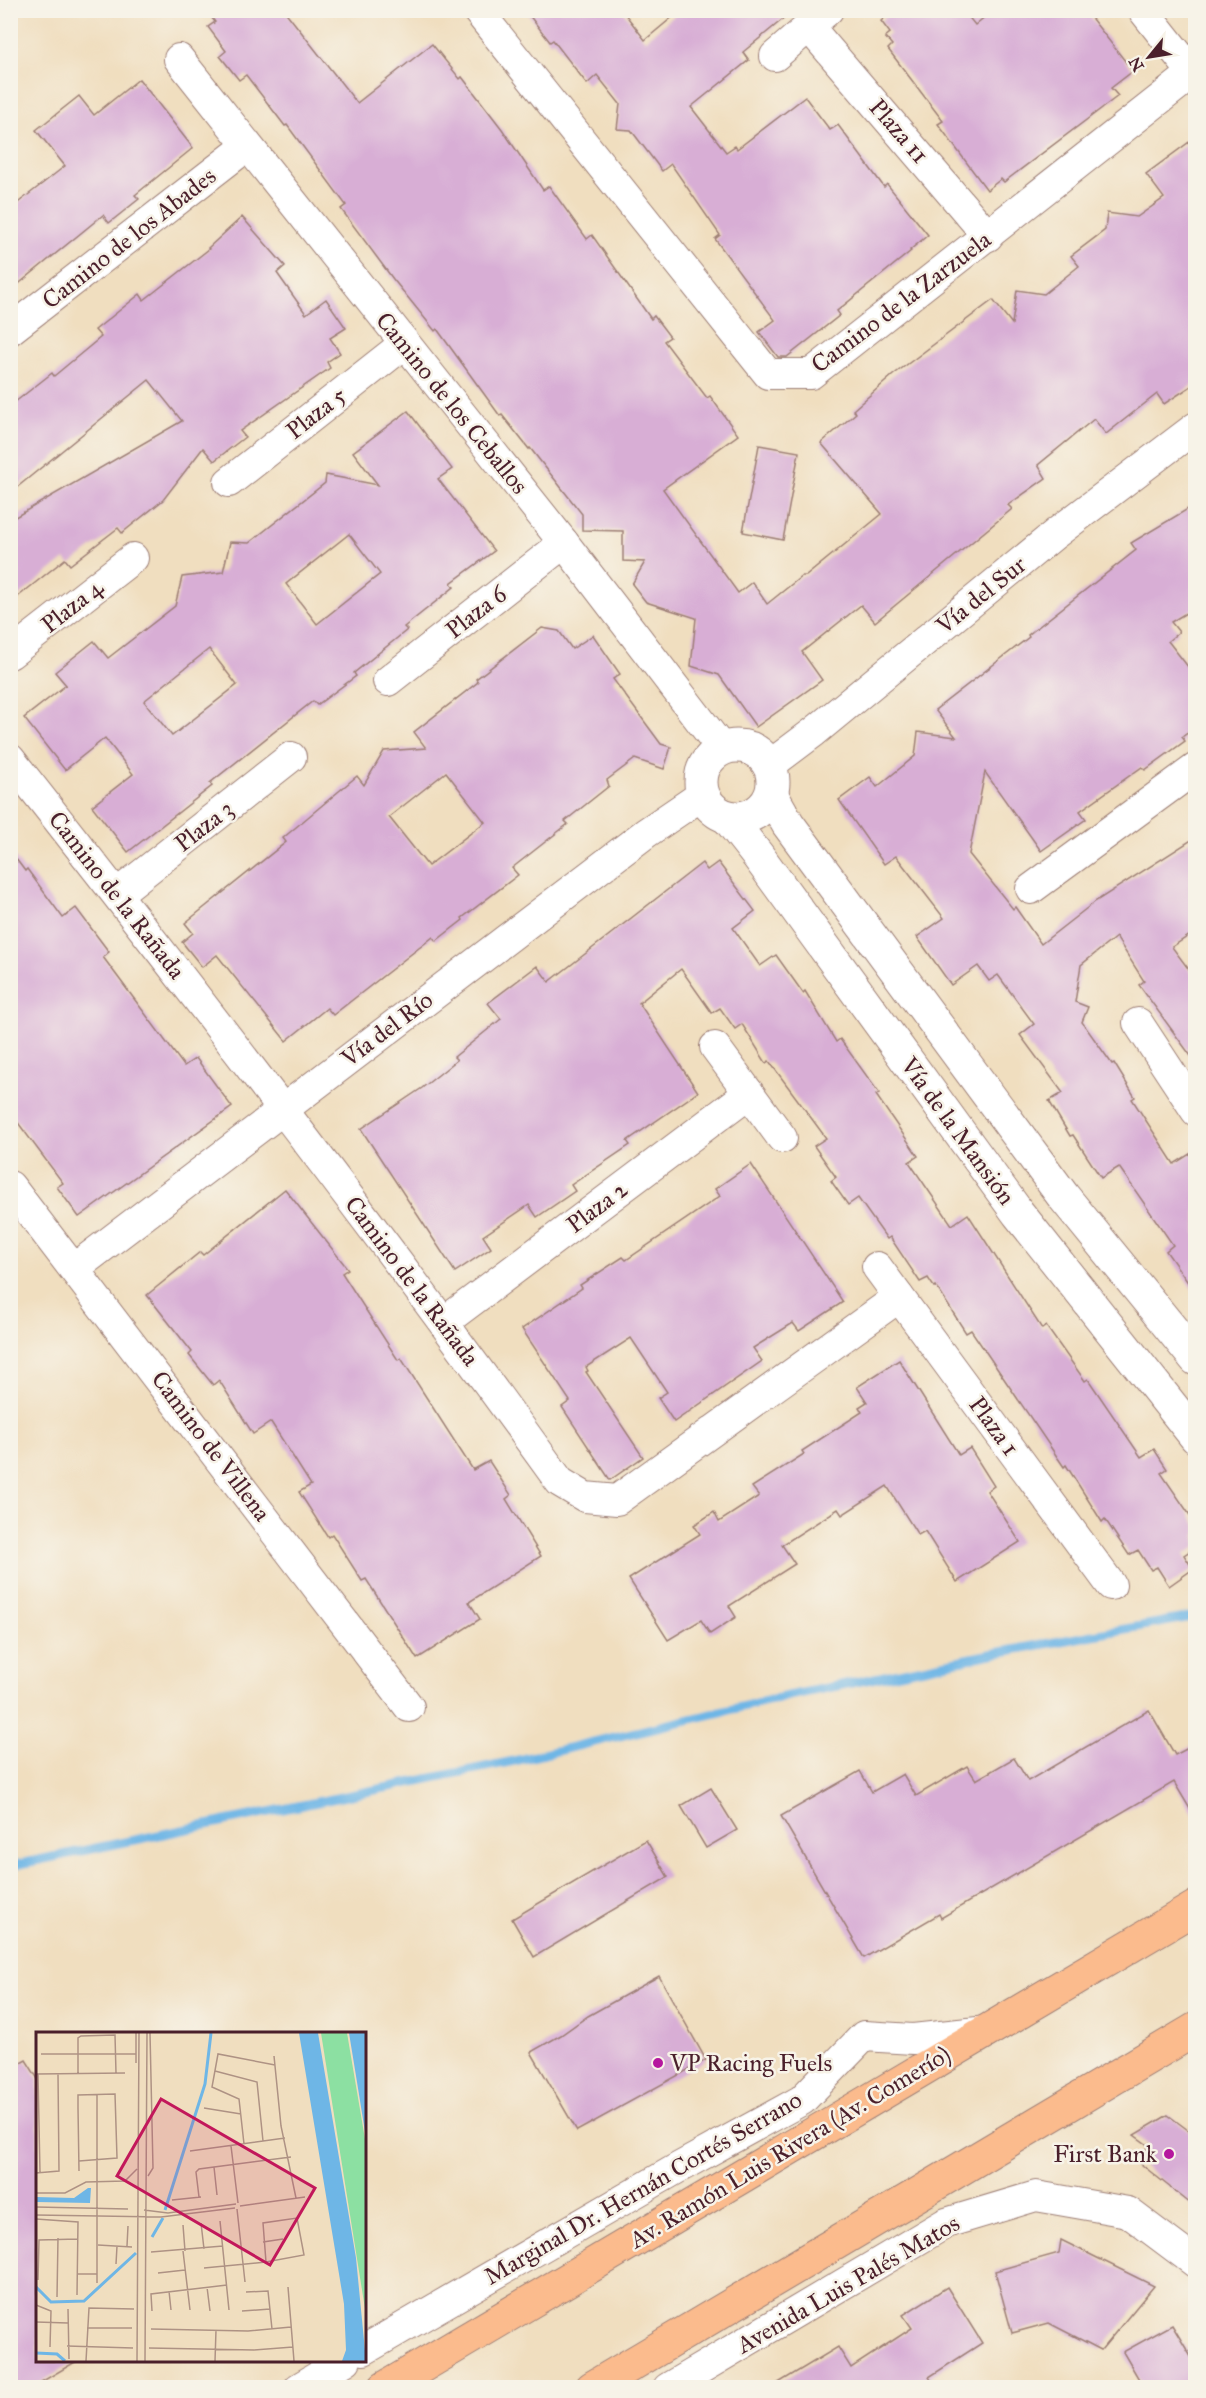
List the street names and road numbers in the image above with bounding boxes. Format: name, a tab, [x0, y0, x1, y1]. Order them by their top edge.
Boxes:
street label: Plaza 11	[863, 93, 935, 169]
street label: Camino de los Abades	[36, 161, 222, 315]
street label: Camino de la Zarzuela	[805, 224, 997, 379]
street label: Camino de los Ceballos	[369, 306, 535, 500]
street label: Plaza 5	[280, 380, 352, 446]
street label: Vía del Sur	[929, 550, 1032, 641]
street label: Plaza 4	[35, 572, 109, 639]
street label: Plaza 6	[440, 578, 513, 645]
street label: Plaza 3	[169, 794, 239, 858]
street label: Camino de la Rañada	[42, 805, 192, 986]
street label: Vía del Río	[334, 985, 439, 1074]
street label: Vía de la Mansión	[894, 1050, 1022, 1211]
street label: Plaza 2	[561, 1174, 634, 1240]
street label: Camino de la Rañada	[338, 1190, 486, 1373]
street label: Camino de Villena	[145, 1365, 278, 1528]
street label: Plaza 1	[962, 1390, 1026, 1462]
street label: Av. Ramón Luis Rivera (Av. Comerío)	[623, 2039, 956, 2255]
street label: Marginal Dr. Hernán Cortés Serrano	[479, 2085, 807, 2291]
street label: Avenida Luis Palés Matos	[730, 2208, 965, 2361]

